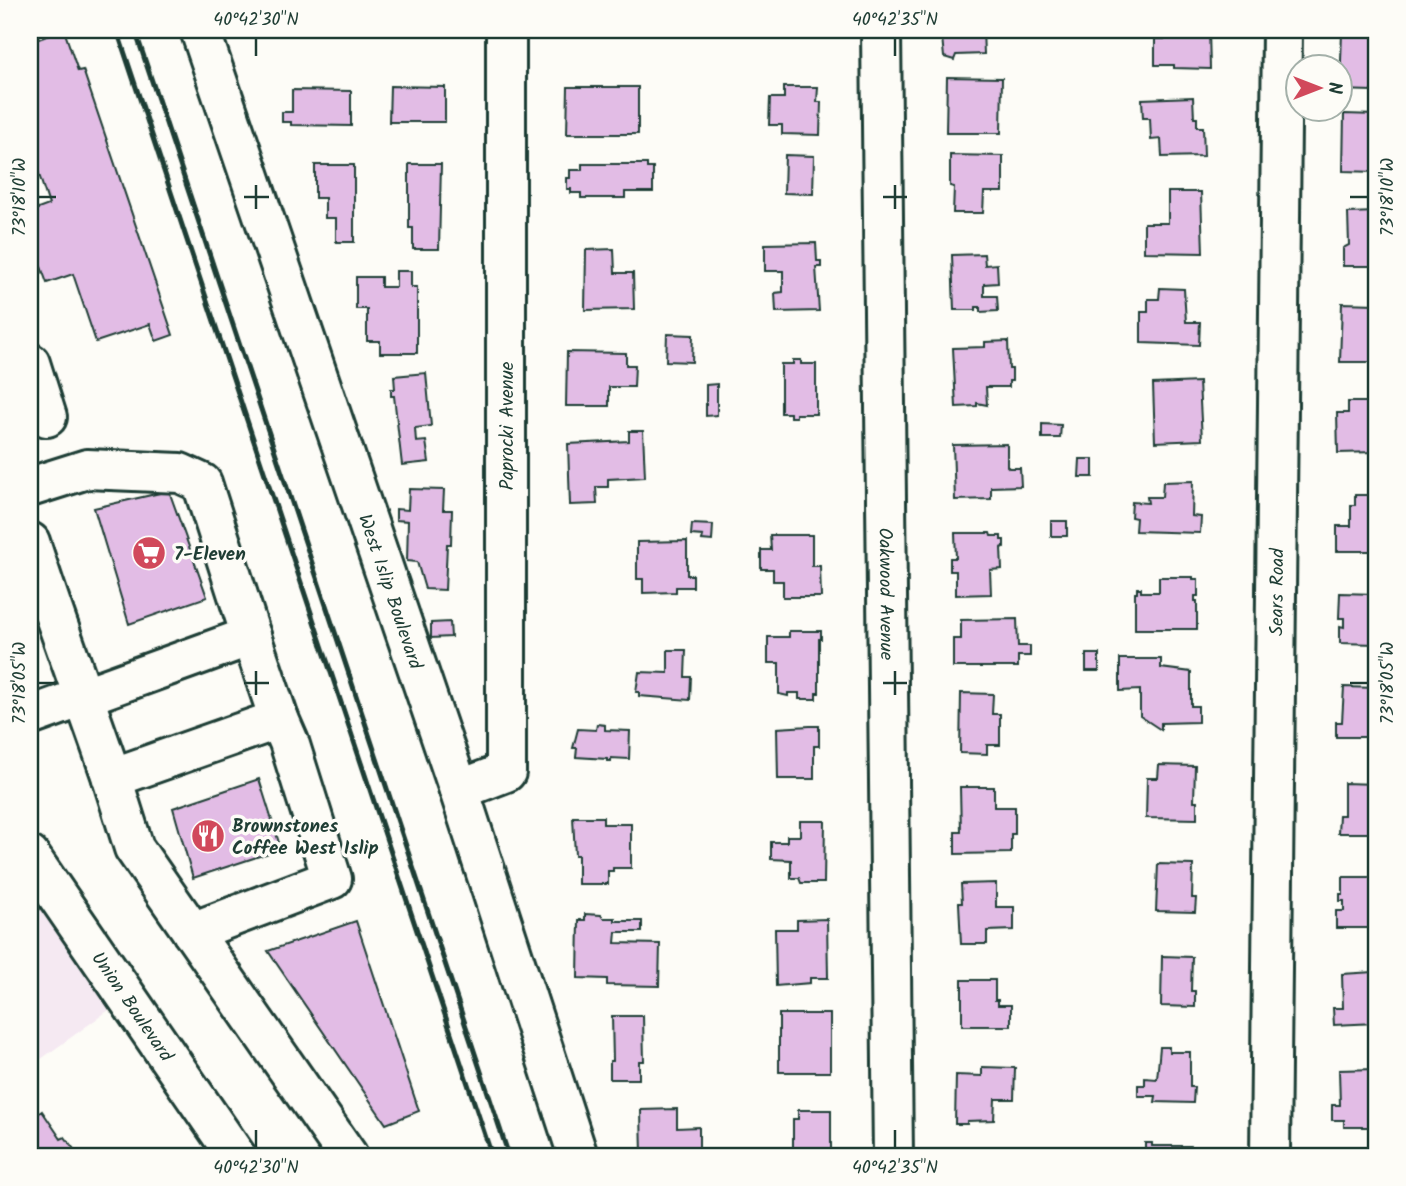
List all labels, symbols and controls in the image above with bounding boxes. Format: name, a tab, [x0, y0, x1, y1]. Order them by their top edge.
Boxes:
text: 40°42'30"N	[213, 6, 299, 35]
text: 40°42'35"N	[852, 6, 938, 35]
north arrow	[1284, 52, 1354, 122]
text: N	[1319, 82, 1349, 94]
text: 73°18'10"W	[6, 158, 35, 236]
text: 73°18'10"W	[1374, 158, 1403, 236]
street label: Paprocki Avenue	[493, 361, 523, 490]
street label: West Islip Boulevard	[349, 510, 430, 674]
street label: Oakwood Avenue	[869, 528, 901, 661]
supermarket icon: 7-Eleven	[130, 534, 168, 572]
place label: 7-Eleven	[174, 540, 246, 570]
street label: Sears Road	[1263, 548, 1293, 636]
text: 73°18'05"W	[6, 642, 35, 724]
text: 73°18'05"W	[1374, 642, 1403, 724]
place label: Brownstones Coffee West Islip	[232, 812, 379, 864]
restaurant icon: Brownstones Coffee West Islip	[189, 817, 227, 855]
street label: Union Boulevard	[83, 946, 180, 1069]
text: 40°42'30"N	[213, 1154, 299, 1183]
text: 40°42'35"N	[852, 1154, 938, 1183]

